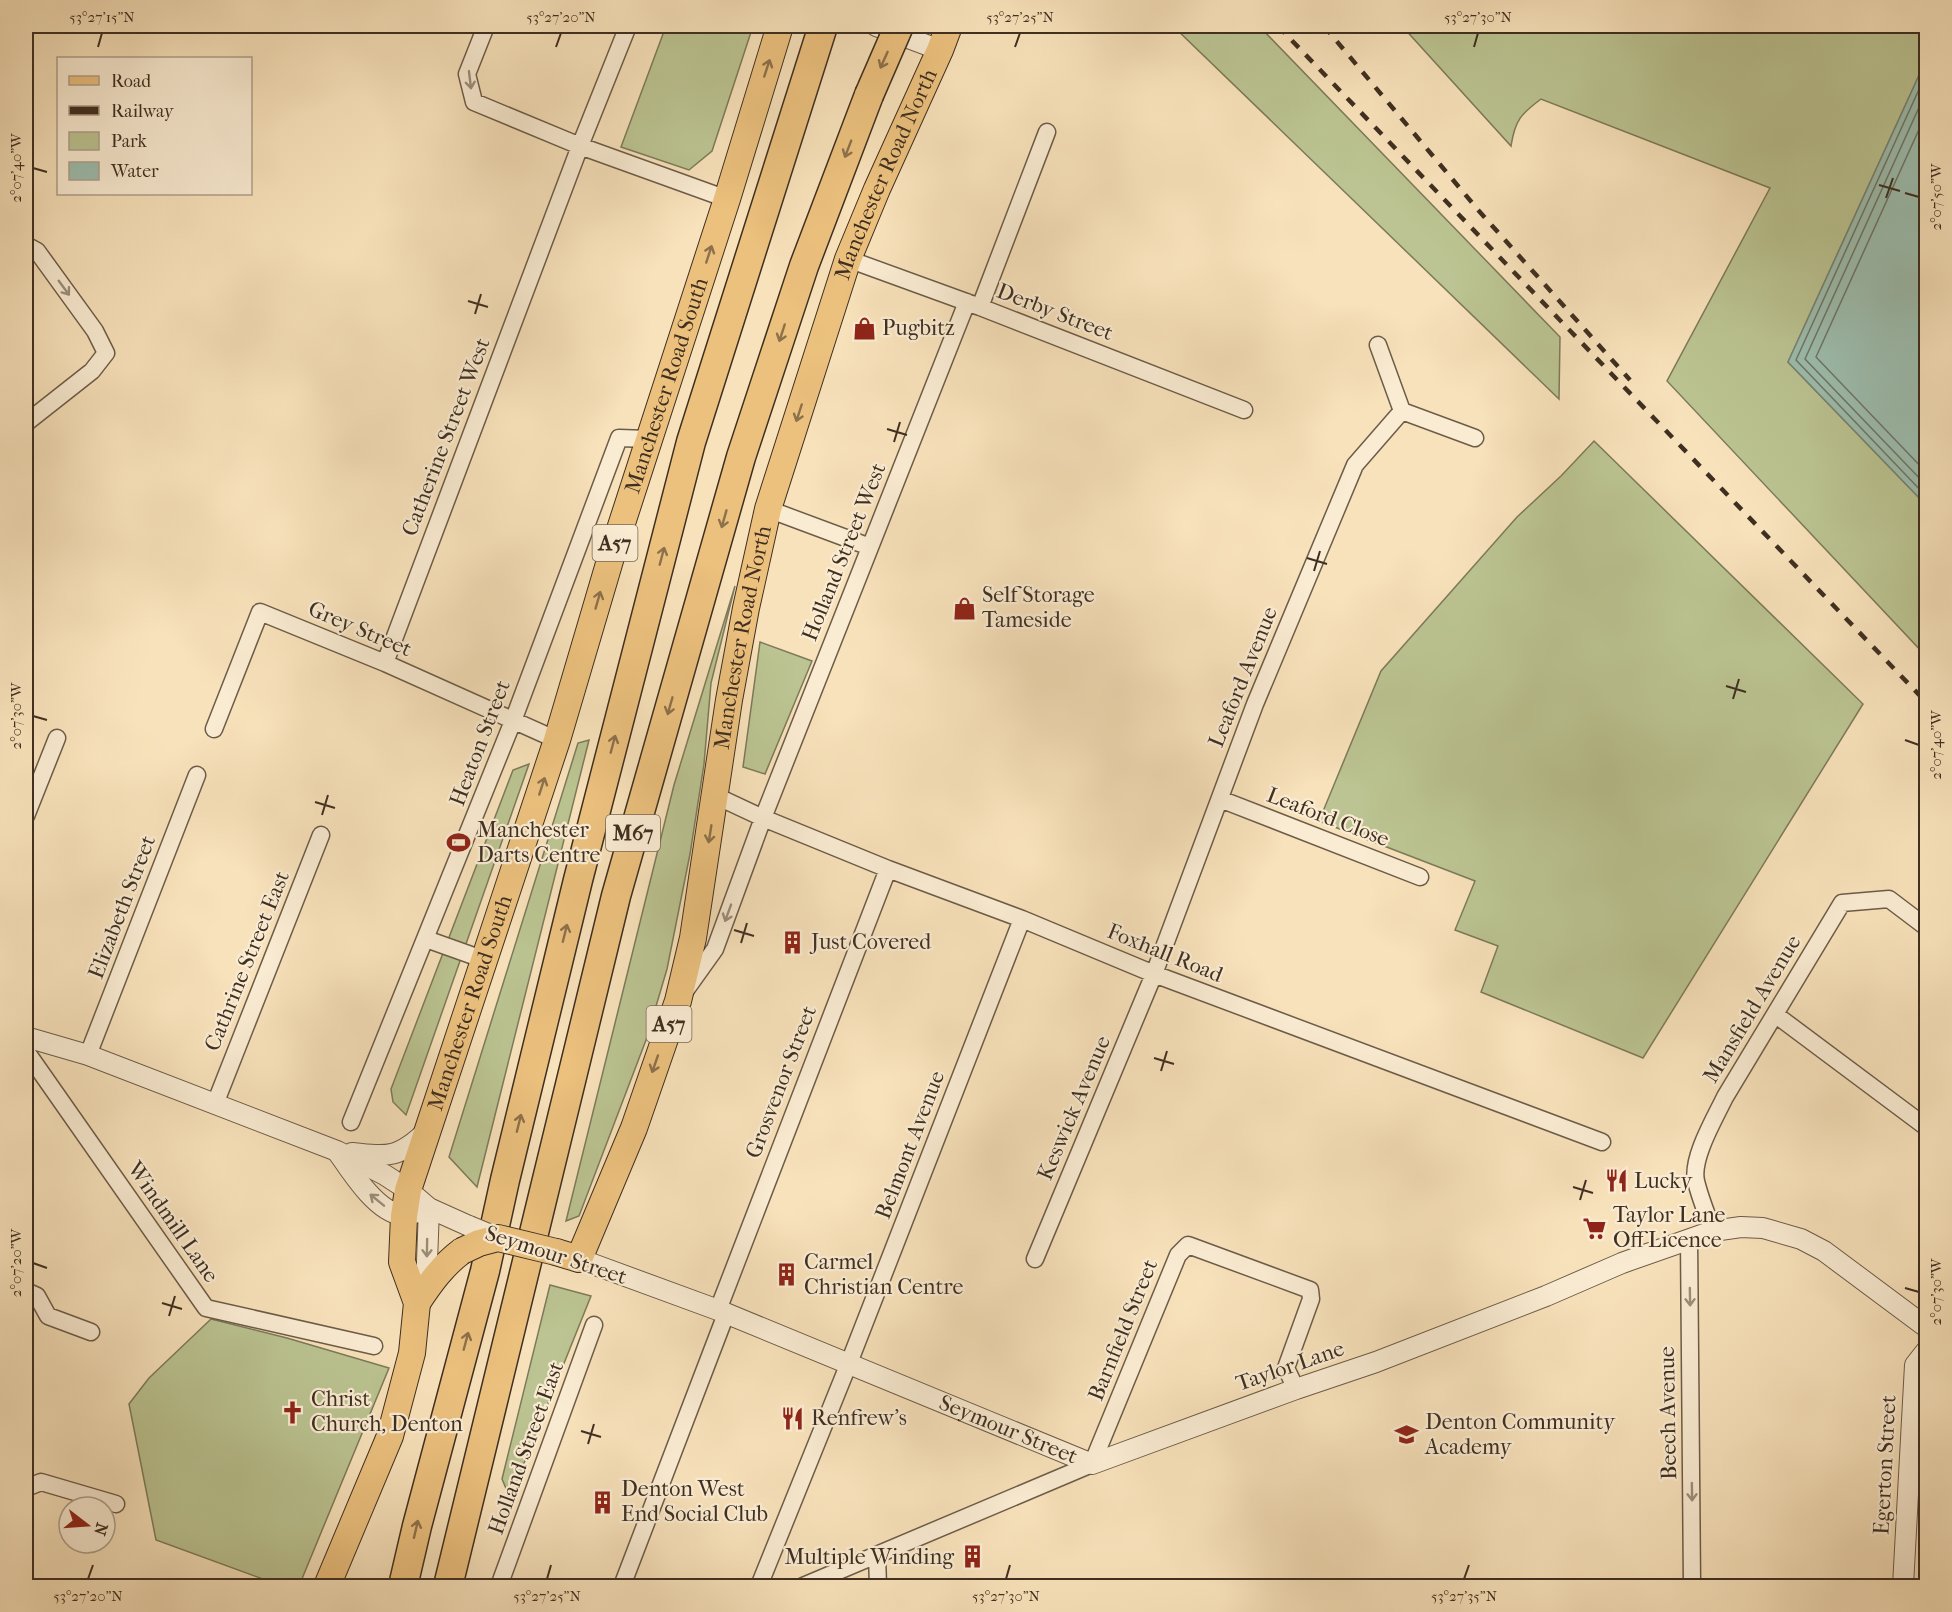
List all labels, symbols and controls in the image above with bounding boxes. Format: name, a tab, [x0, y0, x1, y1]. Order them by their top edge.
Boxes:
text: 53°27'15"N	[69, 8, 135, 26]
text: 53°27'20"N	[526, 8, 596, 26]
text: 53°27'25"N	[986, 8, 1054, 26]
text: 53°27'30"N	[1444, 8, 1513, 26]
one-way arrow	[878, 50, 889, 69]
legend	[57, 57, 252, 195]
one-way arrow	[762, 59, 773, 78]
street label: Manchester Road North	[829, 64, 943, 283]
one-way arrow	[464, 70, 475, 89]
text: Road	[111, 71, 151, 92]
text: Railway	[111, 101, 175, 122]
text: Park	[111, 131, 148, 152]
text: 2°07'40"W	[7, 132, 25, 203]
one-way arrow	[842, 139, 853, 158]
text: Water	[110, 161, 159, 182]
text: 2°07'50"W	[1927, 162, 1945, 231]
one-way arrow	[704, 245, 715, 264]
street label: Manchester Road South	[619, 274, 714, 497]
street label: Derby Street	[993, 278, 1117, 346]
one-way arrow	[58, 279, 70, 295]
shop icon: Pugbitz	[851, 315, 877, 341]
place label: Pugbitz	[882, 315, 955, 341]
one-way arrow	[776, 323, 787, 342]
street label: Catherine Street West	[396, 334, 496, 540]
one-way arrow	[793, 403, 804, 422]
street label: Holland Street West	[796, 459, 892, 645]
one-way arrow	[718, 509, 729, 528]
street label: Manchester Road North	[709, 522, 777, 751]
road number: A57	[592, 525, 638, 561]
one-way arrow	[656, 546, 668, 565]
place label: Self Storage Tameside	[982, 582, 1095, 633]
one-way arrow	[593, 591, 604, 610]
shop icon: Self Storage Tameside	[951, 595, 977, 621]
street label: Grey Street	[304, 596, 416, 662]
street label: Leaford Avenue	[1203, 603, 1283, 751]
street label: Heaton Street	[444, 676, 516, 810]
text: 2°07'30"W	[7, 681, 25, 749]
one-way arrow	[664, 696, 675, 715]
text: 2°07'40"W	[1927, 709, 1945, 780]
one-way arrow	[608, 735, 619, 754]
one-way arrow	[537, 777, 548, 796]
street label: Leaford Close	[1263, 782, 1393, 852]
road number: M67	[606, 815, 660, 851]
place label: Manchester Darts Centre	[477, 817, 601, 868]
one-way arrow	[704, 823, 715, 843]
sports icon: Manchester Darts Centre	[446, 830, 472, 856]
street label: Elizabeth Street	[83, 832, 161, 982]
street label: Cathrine Street East	[199, 867, 295, 1055]
street label: Manchester Road South	[422, 891, 518, 1114]
one-way arrow	[722, 903, 733, 922]
street label: Foxhall Road	[1103, 918, 1228, 988]
one-way arrow	[559, 924, 571, 943]
building icon: Just Covered	[780, 929, 806, 955]
place label: Just Covered	[809, 929, 932, 955]
street label: Mansfield Avenue	[1698, 930, 1806, 1088]
street label: Grosvenor Street	[740, 1002, 822, 1162]
road number: A57	[646, 1006, 692, 1042]
street label: Keswick Avenue	[1032, 1032, 1116, 1184]
one-way arrow	[649, 1054, 660, 1073]
street label: Belmont Avenue	[870, 1067, 950, 1223]
one-way arrow	[513, 1114, 525, 1133]
street label: Windmill Lane	[121, 1156, 224, 1287]
restaurant icon: Lucky	[1603, 1168, 1629, 1194]
place label: Lucky	[1634, 1168, 1694, 1194]
one-way arrow	[369, 1193, 385, 1206]
place label: Taylor Lane Off Licence	[1613, 1202, 1726, 1253]
supermarket icon: Taylor Lane Off Licence	[1582, 1215, 1608, 1241]
street label: Seymour Street	[482, 1220, 630, 1290]
text: 2°07'20"W	[7, 1227, 25, 1297]
one-way arrow	[421, 1238, 433, 1258]
place label: Carmel Christian Centre	[804, 1249, 964, 1300]
street label: Barnfield Street	[1083, 1255, 1163, 1405]
text: 2°07'30"W	[1927, 1257, 1945, 1325]
building icon: Carmel Christian Centre	[773, 1262, 799, 1288]
one-way arrow	[1684, 1286, 1696, 1306]
one-way arrow	[461, 1332, 472, 1351]
street label: Taylor Lane	[1233, 1335, 1348, 1397]
street label: Beech Avenue	[1654, 1346, 1682, 1480]
street label: Holland Street East	[483, 1358, 569, 1538]
place label: Christ Church, Denton	[311, 1386, 463, 1437]
street label: Seymour Street	[935, 1389, 1082, 1470]
street label: Egerton Street	[1868, 1394, 1902, 1536]
church icon: Christ Church, Denton	[280, 1399, 306, 1425]
restaurant icon: Renfrew's	[780, 1405, 806, 1431]
place label: Renfrew's	[811, 1405, 907, 1431]
place label: Denton Community Academy	[1424, 1409, 1616, 1460]
school or university icon: Denton Community Academy	[1394, 1422, 1420, 1448]
place label: Denton West End Social Club	[621, 1476, 768, 1527]
one-way arrow	[1686, 1481, 1697, 1501]
building icon: Denton West End Social Club	[590, 1489, 616, 1515]
north arrow	[57, 1495, 117, 1555]
one-way arrow	[411, 1520, 423, 1539]
text: N	[90, 1521, 112, 1539]
place label: Multiple Winding	[784, 1544, 954, 1570]
building icon: Multiple Winding	[959, 1544, 985, 1570]
text: 53°27'20"N	[53, 1587, 123, 1605]
text: 53°27'25"N	[513, 1587, 581, 1605]
text: 53°27'30"N	[972, 1587, 1041, 1605]
text: 53°27'35"N	[1431, 1587, 1498, 1605]

